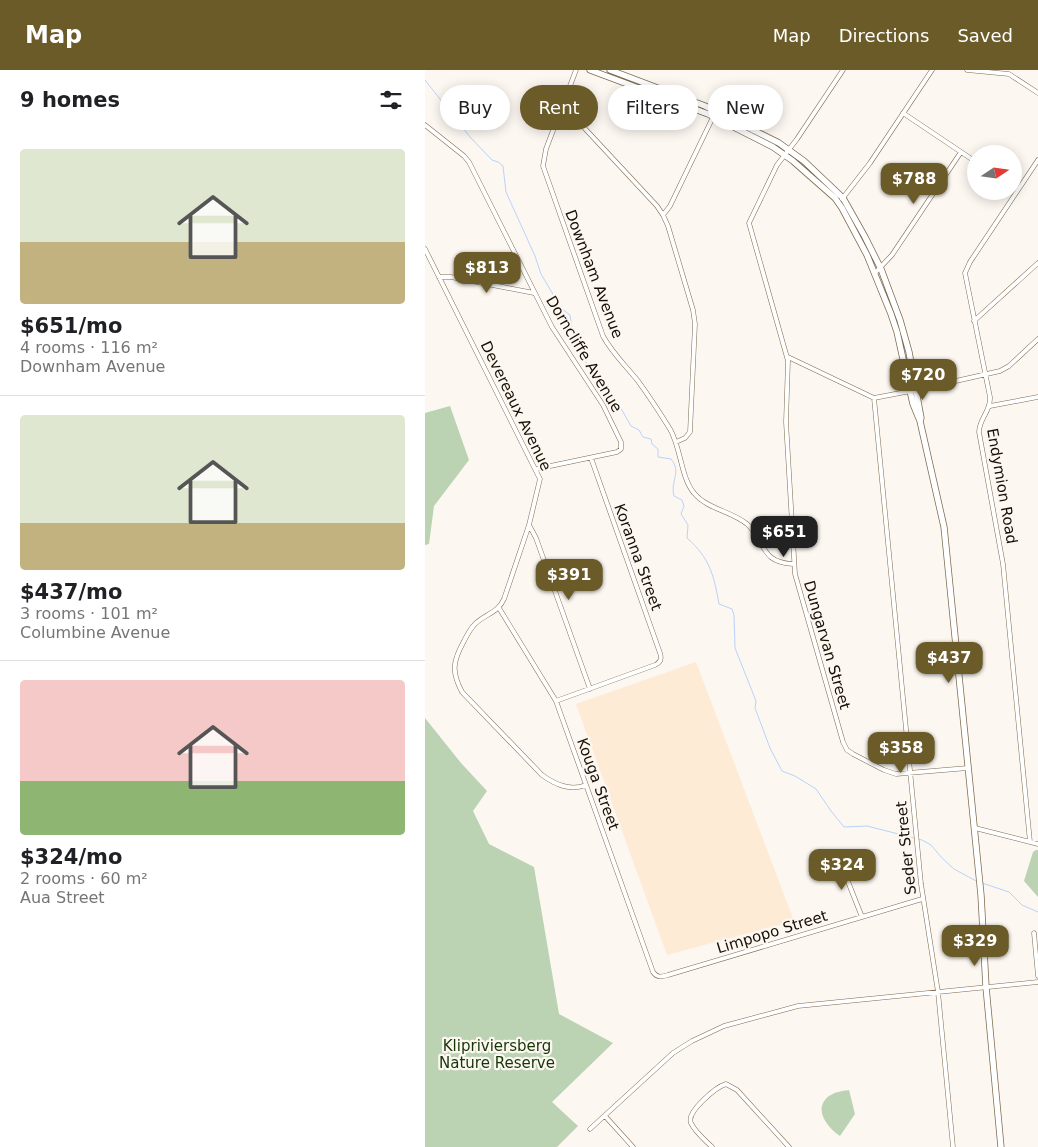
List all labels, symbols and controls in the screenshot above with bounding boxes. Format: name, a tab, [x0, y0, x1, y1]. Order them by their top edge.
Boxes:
text: Map	[25, 21, 82, 49]
text: Map	[773, 25, 811, 46]
text: Directions	[839, 25, 929, 46]
text: Saved	[957, 25, 1013, 46]
chip: Buy	[440, 85, 510, 130]
chip: Rent	[520, 85, 598, 130]
chip: Filters	[608, 85, 698, 130]
chip: New	[708, 85, 783, 130]
icon: filters	[377, 86, 405, 114]
text: 9 homes	[20, 88, 120, 112]
north arrow	[967, 145, 1023, 200]
map controls	[967, 145, 1022, 200]
pin: $788	[884, 162, 944, 205]
text: $788	[892, 169, 936, 188]
icon: home	[168, 182, 258, 272]
street label: Downham Avenue	[561, 207, 627, 341]
pin: $813	[457, 252, 517, 294]
text: $813	[465, 258, 509, 277]
street label: Dorncliffe Avenue	[542, 292, 626, 416]
text: $651/mo	[20, 314, 122, 338]
text: 4 rooms · 116 m²	[20, 338, 158, 357]
street label: Devereaux Avenue	[477, 338, 555, 474]
text: Downham Avenue	[20, 357, 165, 376]
pin: $720	[893, 358, 953, 401]
text: $720	[901, 365, 945, 384]
street label: Endymion Road	[983, 427, 1021, 545]
icon: home	[168, 447, 258, 537]
street label: Koranna Street	[610, 501, 666, 613]
pin: $651	[754, 516, 814, 558]
text: $651	[762, 522, 806, 541]
pin: $391	[539, 558, 599, 601]
text: $391	[547, 565, 591, 584]
street label: Dungarvan Street	[800, 578, 854, 712]
text: $437/mo	[20, 580, 122, 604]
text: 3 rooms · 101 m²	[20, 604, 158, 623]
text: Columbine Avenue	[20, 623, 170, 642]
pin: $437	[919, 642, 979, 684]
text: $437	[927, 648, 971, 667]
icon: home	[168, 712, 258, 802]
pin: $358	[871, 732, 931, 774]
street label: Kouga Street	[573, 735, 623, 833]
text: $358	[879, 738, 923, 757]
street label: Seder Street	[892, 800, 920, 896]
text: $324/mo	[20, 845, 122, 869]
pin: $324	[812, 848, 872, 891]
text: $324	[820, 855, 864, 874]
text: 2 rooms · 60 m²	[20, 869, 148, 888]
text: Aua Street	[20, 888, 105, 907]
street label: Limpopo Street	[714, 907, 830, 957]
pin: $329	[945, 924, 1005, 967]
text: $329	[953, 931, 997, 950]
park label: Klipriviersberg Nature Reserve	[439, 1037, 555, 1072]

